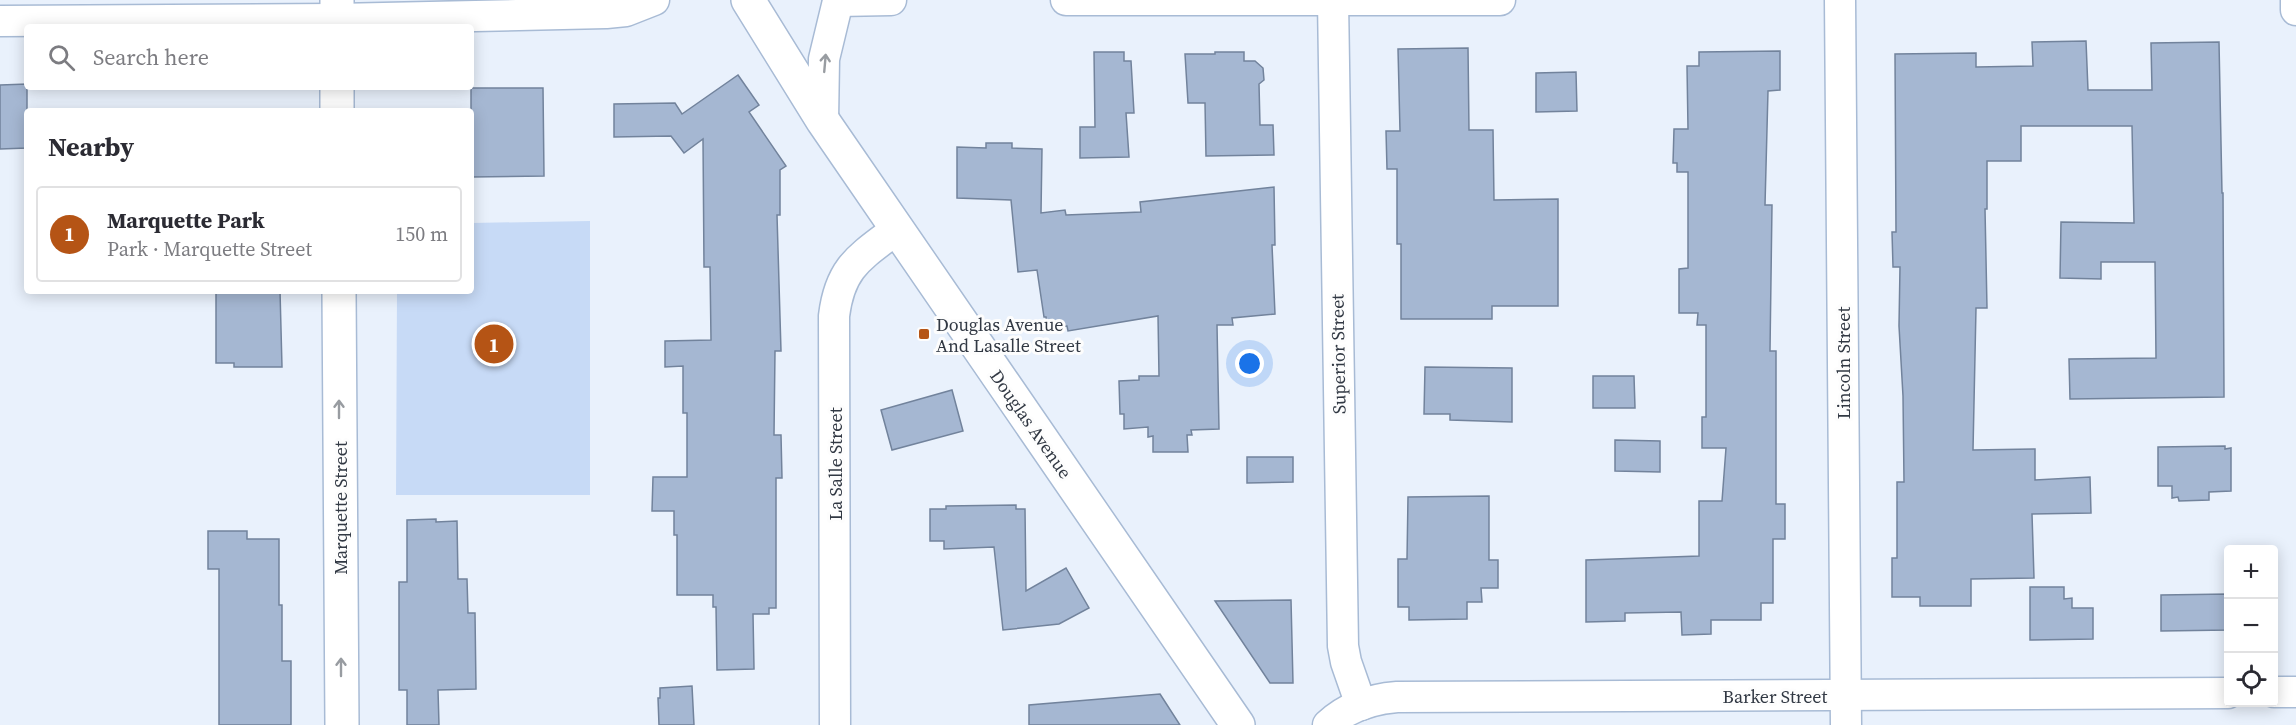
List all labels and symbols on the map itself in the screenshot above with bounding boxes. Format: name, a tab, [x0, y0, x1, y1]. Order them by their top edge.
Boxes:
one-way arrow	[820, 54, 831, 73]
street label: Superior Street	[1324, 294, 1352, 414]
street label: Lincoln Street	[1831, 307, 1856, 419]
place label: Douglas Avenue And Lasalle Street	[936, 312, 1081, 358]
pin: 1	[474, 322, 514, 366]
marker: Douglas Avenue And Lasalle Street	[917, 327, 931, 341]
your location	[1235, 349, 1264, 378]
street label: Douglas Avenue	[984, 365, 1078, 483]
one-way arrow	[333, 399, 345, 419]
street label: La Salle Street	[823, 407, 848, 521]
street label: Marquette Street	[328, 441, 353, 575]
one-way arrow	[335, 657, 347, 677]
street label: Barker Street	[1723, 684, 1828, 709]

